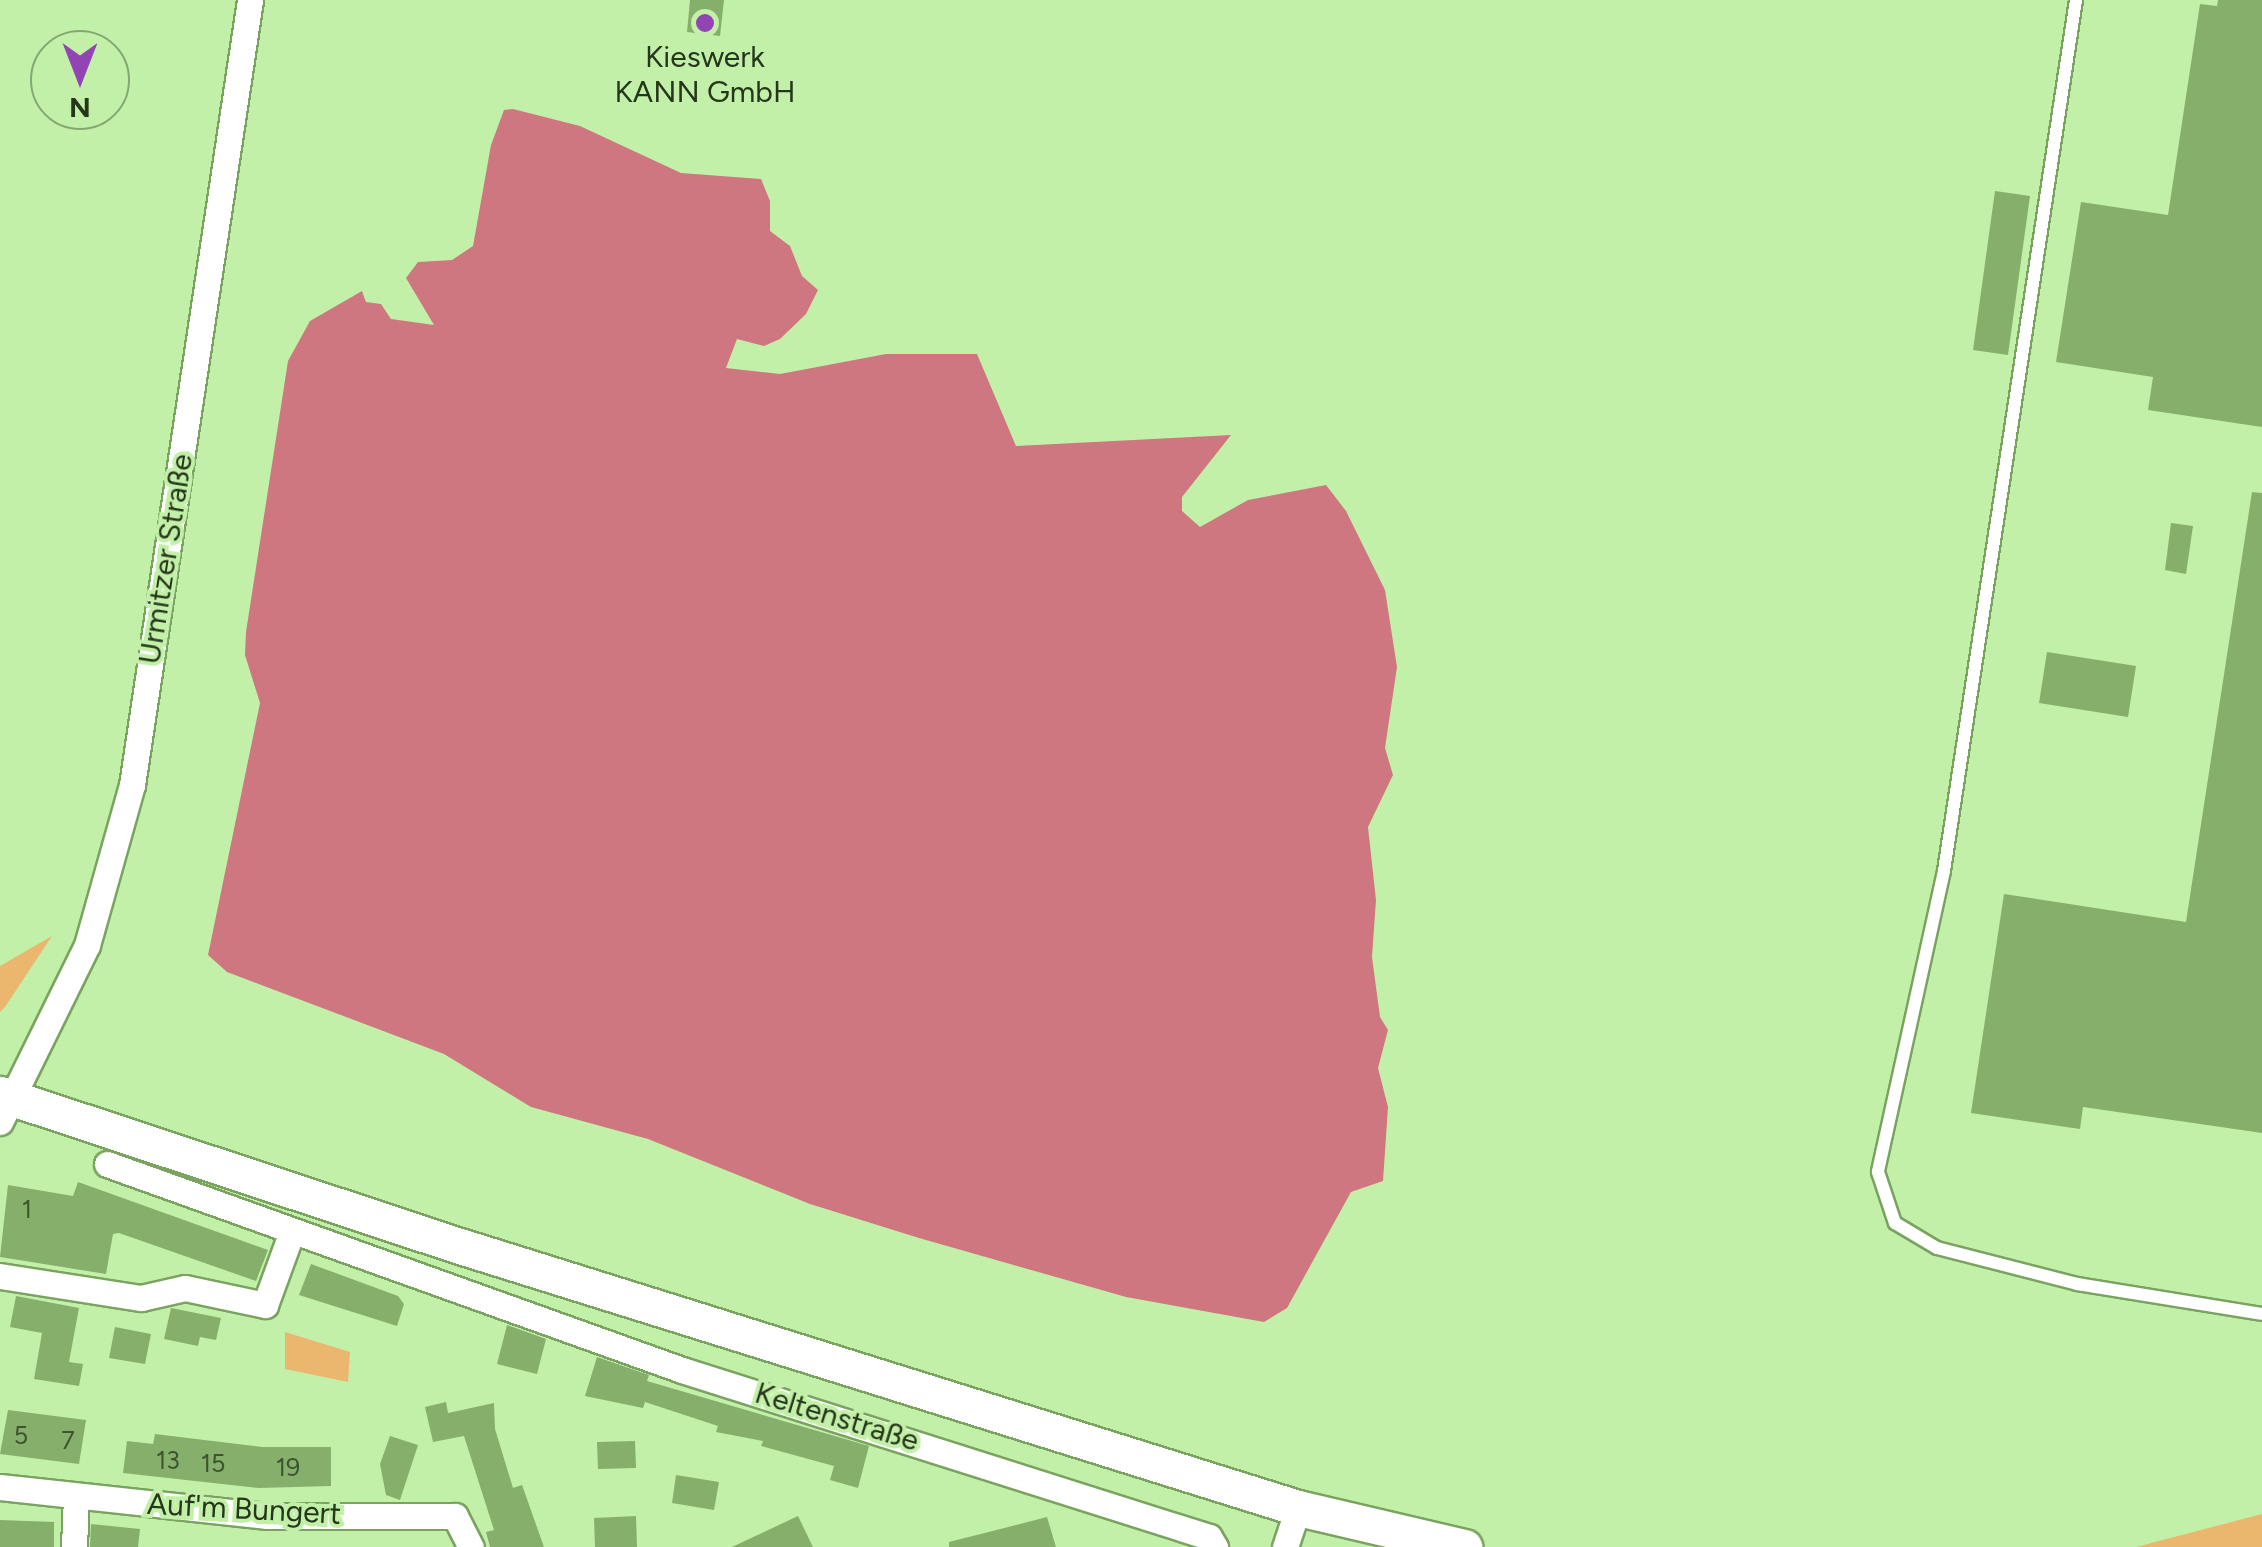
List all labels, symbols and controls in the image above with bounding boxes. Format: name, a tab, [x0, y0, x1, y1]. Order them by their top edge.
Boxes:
marker: Kieswerk KANN GmbH	[694, 12, 716, 34]
north arrow	[30, 30, 130, 130]
place label: Kieswerk KANN GmbH	[615, 39, 795, 110]
text: N	[69, 91, 91, 125]
street label: Urmitzer Straße	[132, 451, 200, 667]
house number: 1	[22, 1194, 32, 1224]
street label: Keltenstraße	[751, 1375, 923, 1459]
house number: 5	[14, 1420, 28, 1450]
house number: 7	[61, 1425, 75, 1455]
house number: 13	[156, 1445, 180, 1475]
house number: 15	[201, 1448, 225, 1478]
house number: 19	[276, 1452, 300, 1482]
street label: Auf'm Bungert	[146, 1486, 342, 1532]

